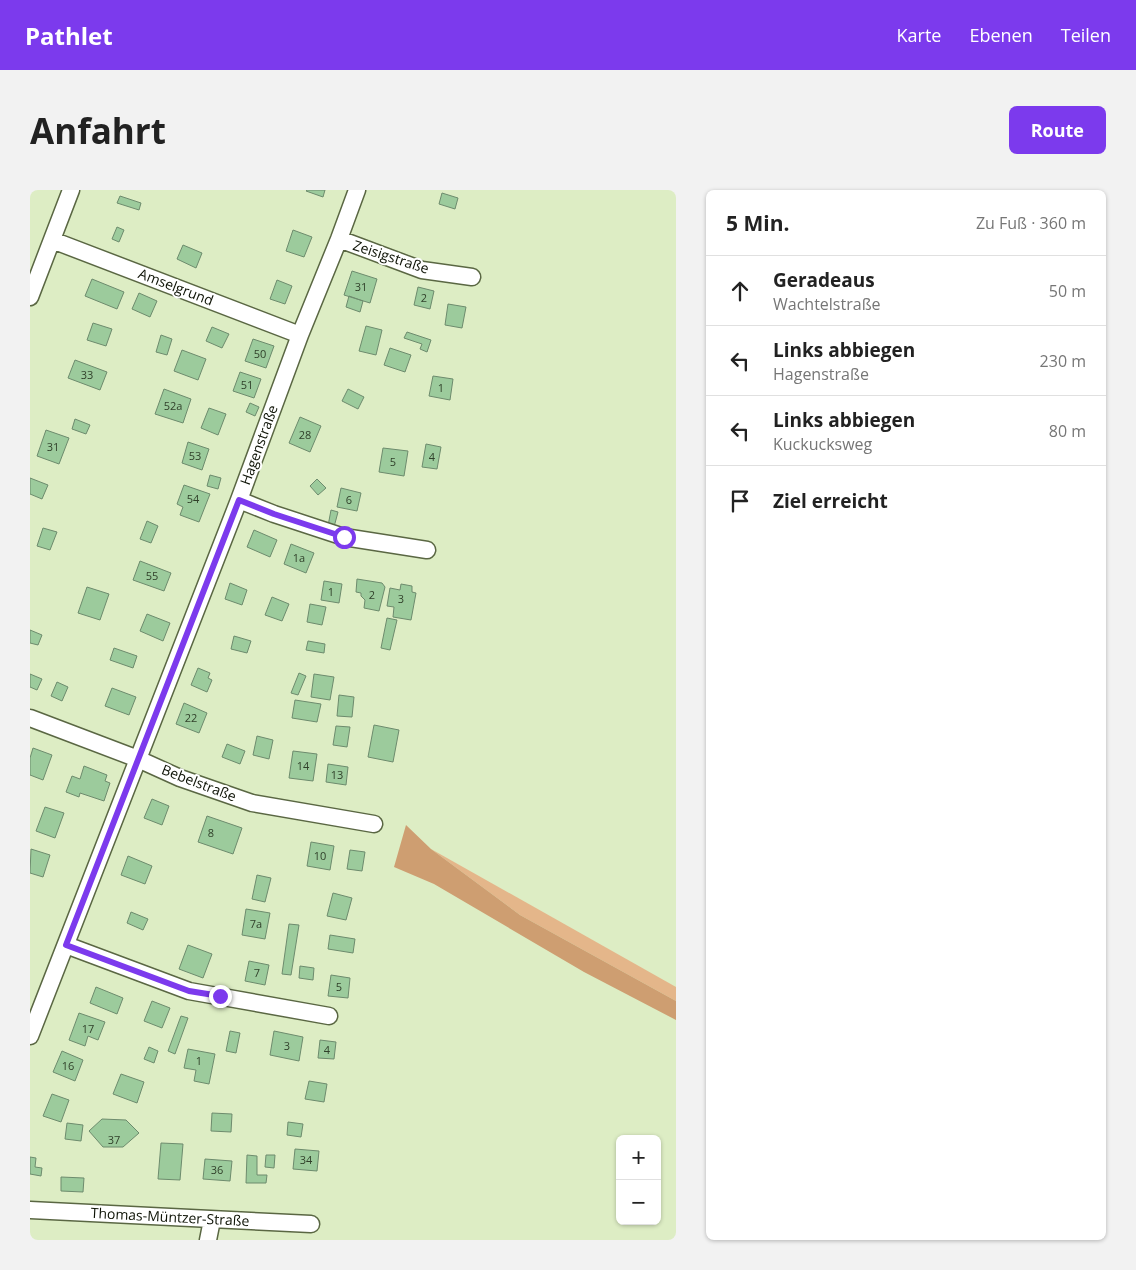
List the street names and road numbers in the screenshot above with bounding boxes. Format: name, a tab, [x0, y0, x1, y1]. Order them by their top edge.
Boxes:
street label: Zeisigstraße	[351, 235, 432, 278]
street label: Amselgrund	[136, 264, 216, 310]
street label: Hagenstraße	[235, 402, 282, 487]
street label: Bebelstraße	[159, 760, 239, 806]
street label: Thomas-Müntzer-Straße	[90, 1203, 250, 1230]

